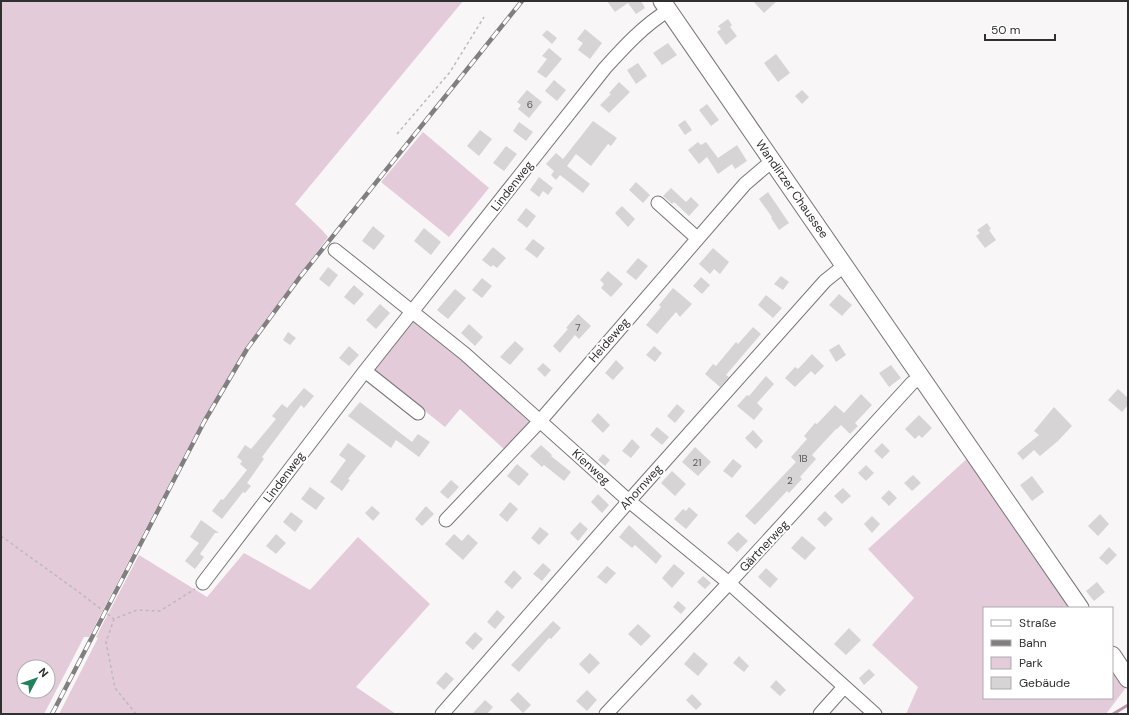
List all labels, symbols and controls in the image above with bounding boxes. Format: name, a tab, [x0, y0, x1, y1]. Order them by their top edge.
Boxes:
scale bar	[985, 16, 1055, 42]
text: 50 m	[991, 22, 1020, 38]
house number: 6	[527, 98, 533, 111]
street label: Wandlitzer Chaussee	[752, 137, 832, 242]
street label: Lindenweg	[487, 157, 537, 214]
street label: Heideweg	[585, 314, 633, 366]
house number: 7	[575, 321, 581, 334]
street label: Kienweg	[569, 446, 614, 489]
street label: Lindenweg	[260, 448, 309, 506]
house number: 1B	[798, 452, 808, 465]
house number: 21	[693, 456, 701, 469]
street label: Ahornweg	[616, 461, 666, 513]
house number: 2	[787, 474, 793, 487]
street label: Gärtnerweg	[736, 516, 792, 575]
legend	[983, 607, 1113, 699]
text: Straße	[1019, 615, 1056, 631]
text: Bahn	[1019, 635, 1047, 651]
text: Park	[1019, 655, 1043, 671]
north arrow	[16, 659, 56, 699]
text: N	[36, 665, 51, 680]
text: Gebäude	[1019, 675, 1070, 691]

